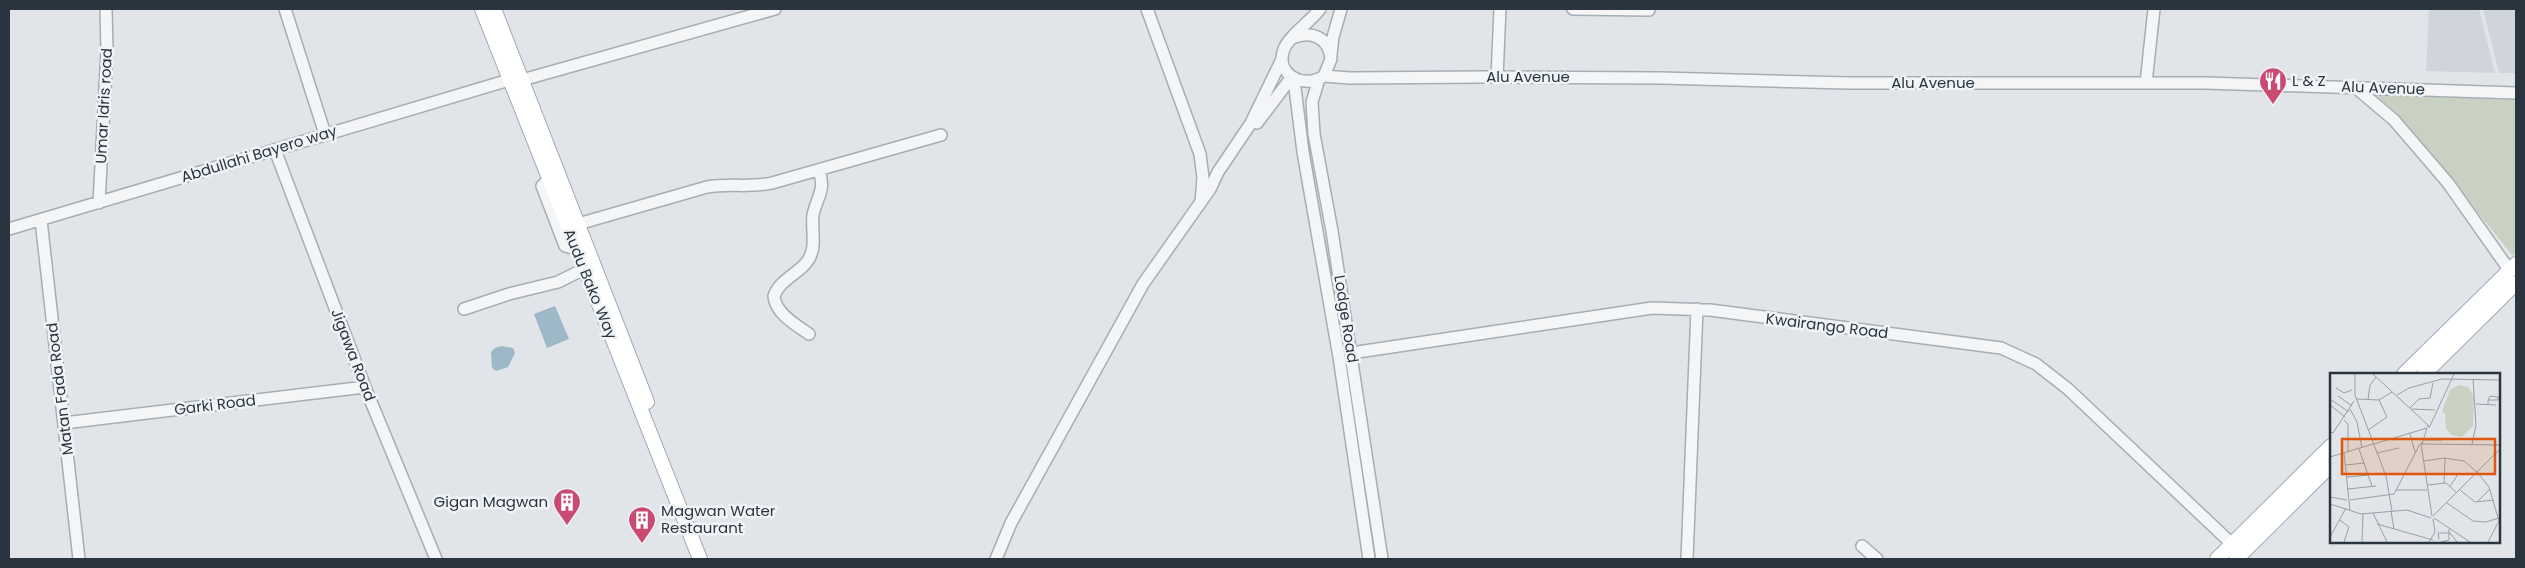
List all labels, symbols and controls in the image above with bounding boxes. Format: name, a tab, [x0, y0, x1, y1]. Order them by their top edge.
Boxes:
street label: Umar Idris road	[90, 48, 117, 164]
street label: Alu Avenue	[1486, 66, 1570, 87]
restaurant icon: L & Z	[2258, 66, 2288, 105]
place label: L & Z	[2292, 70, 2326, 91]
street label: Alu Avenue	[1891, 72, 1975, 93]
street label: Alu Avenue	[2341, 76, 2425, 99]
street label: Abdullahi Bayero way	[178, 120, 340, 187]
street label: Audu Bako Way	[559, 225, 622, 343]
street label: Lodge Road	[1329, 273, 1364, 364]
street label: Jigawa Road	[326, 306, 381, 404]
street label: Kwairango Road	[1765, 308, 1889, 343]
street label: Matan Fada Road	[41, 322, 78, 456]
inset map	[2330, 373, 2500, 543]
street label: Garki Road	[173, 389, 257, 420]
building icon: Gigan Magwan	[552, 487, 582, 526]
place label: Gigan Magwan	[434, 491, 548, 512]
place label: Magwan Water Restaurant	[661, 500, 776, 538]
building icon: Magwan Water Restaurant	[627, 505, 657, 544]

